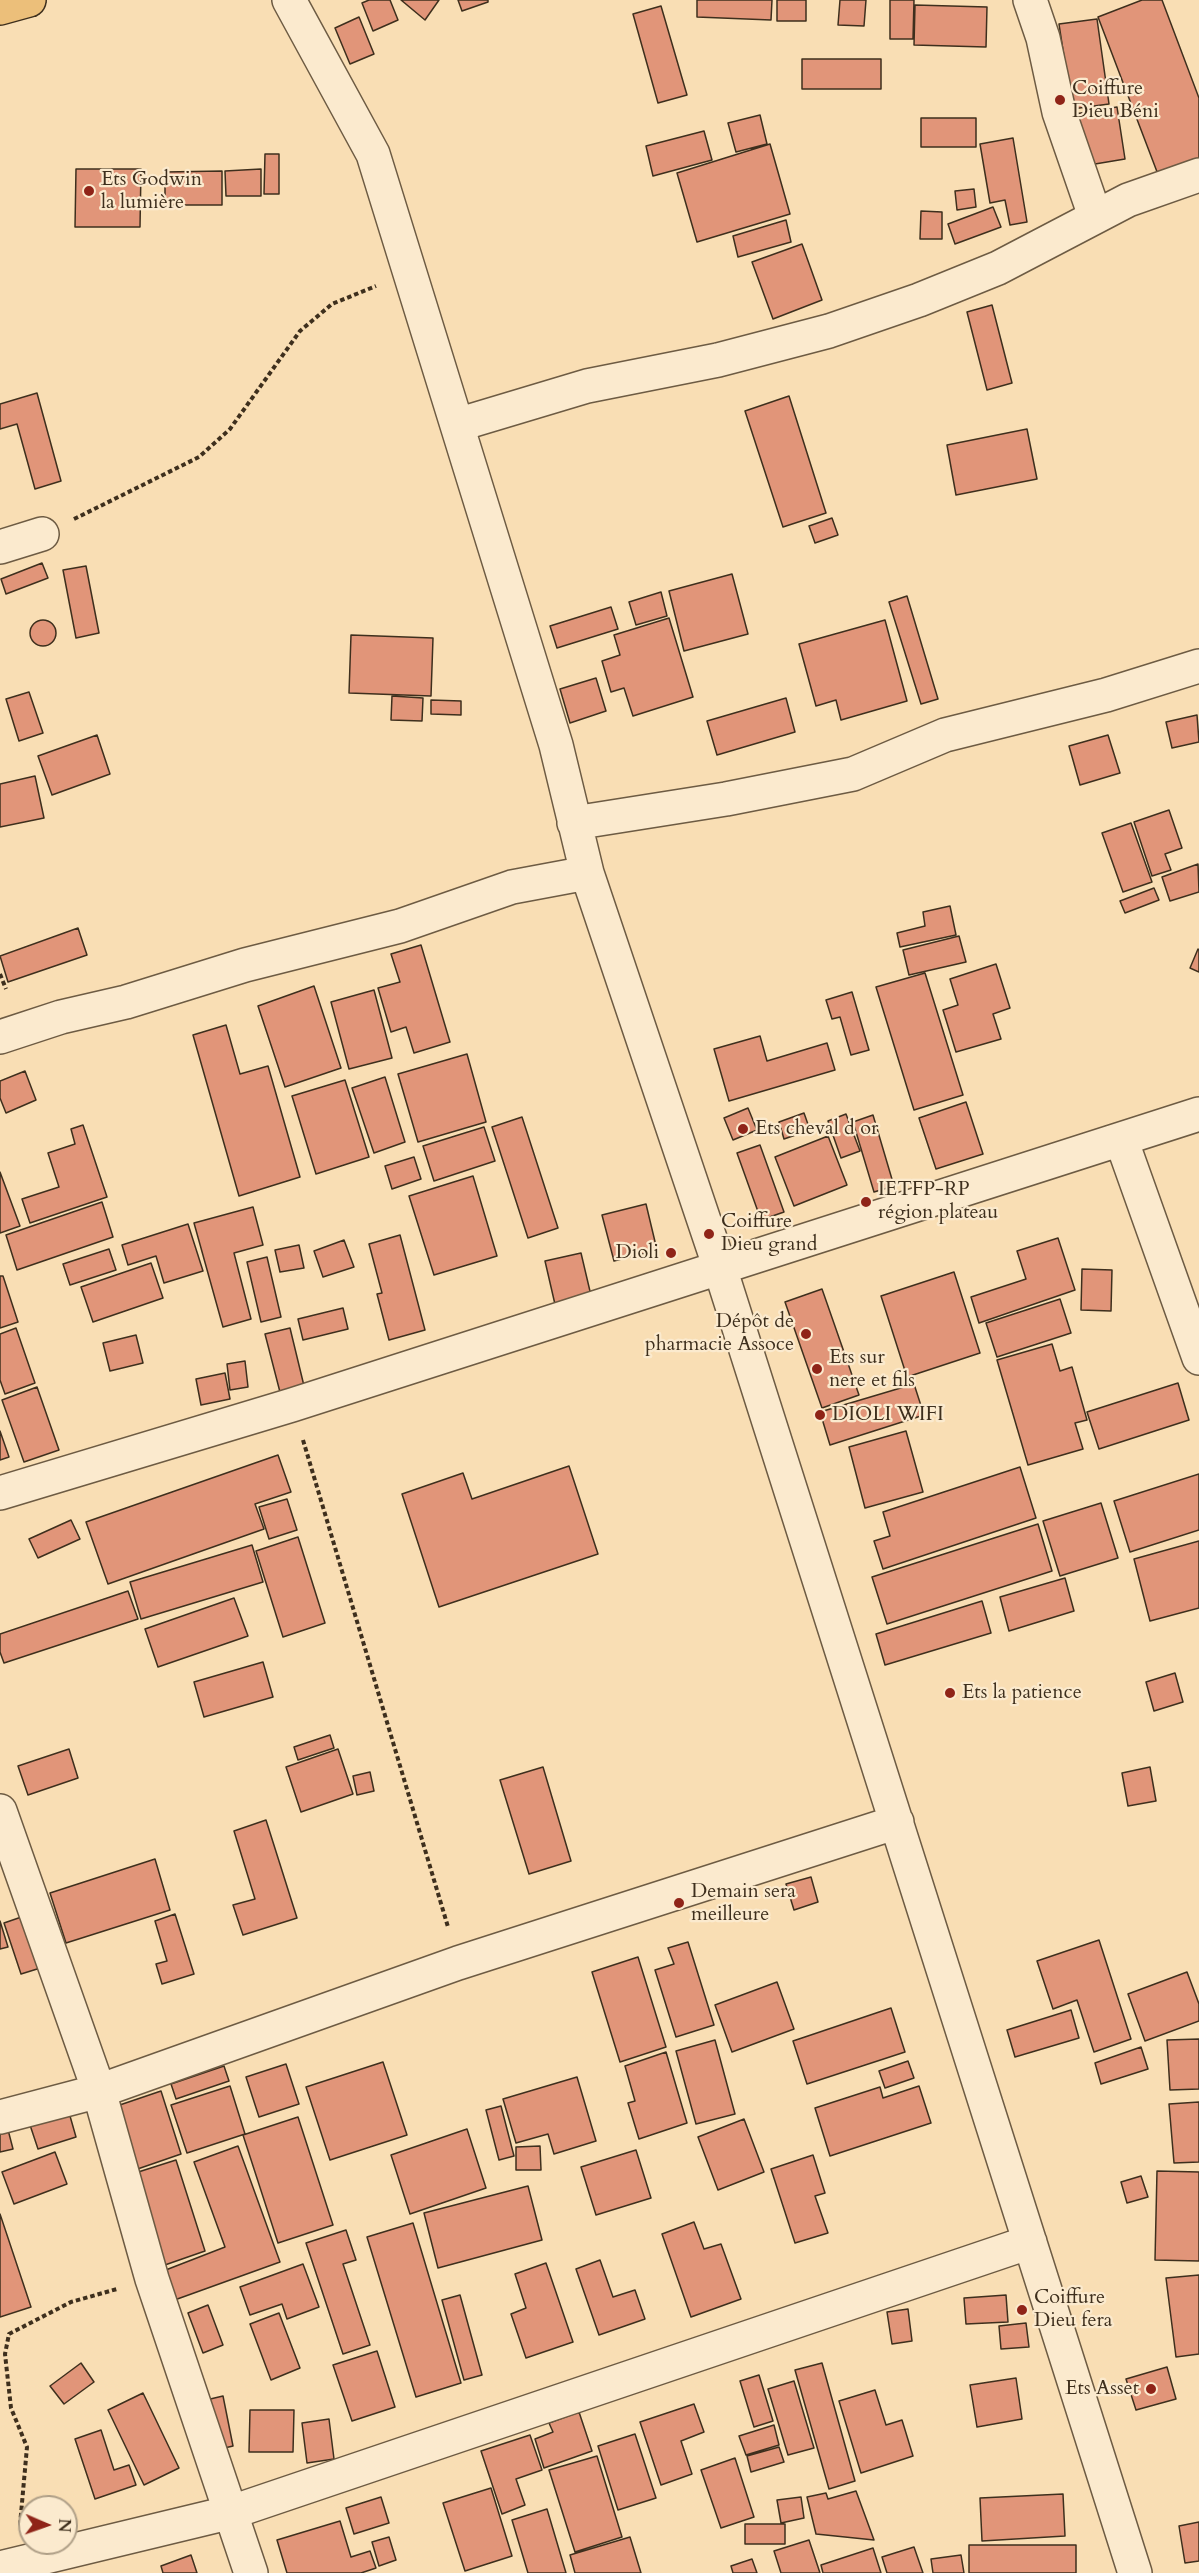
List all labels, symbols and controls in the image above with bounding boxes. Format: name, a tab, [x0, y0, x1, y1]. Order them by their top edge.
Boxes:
place label: Coiffure Dieu Béni	[1072, 77, 1159, 124]
marker: Coiffure Dieu Béni	[1053, 93, 1067, 107]
place label: Ets Godwin la lumière	[101, 168, 202, 215]
marker: Ets Godwin la lumière	[82, 184, 96, 198]
place label: Ets cheval d or	[755, 1117, 878, 1141]
marker: Ets cheval d or	[736, 1122, 750, 1136]
place label: IETFP-RP région plateau	[878, 1178, 998, 1225]
marker: IETFP-RP région plateau	[859, 1195, 873, 1209]
place label: Coiffure Dieu grand	[721, 1210, 817, 1257]
marker: Coiffure Dieu grand	[702, 1227, 716, 1241]
place label: Dioli	[616, 1241, 659, 1265]
marker: Dioli	[664, 1246, 678, 1260]
place label: Dépôt de pharmacie Assoce	[645, 1310, 794, 1357]
marker: Dépôt de pharmacie Assoce	[799, 1327, 813, 1341]
place label: Ets sur nere et fils	[829, 1346, 915, 1393]
marker: Ets sur nere et fils	[810, 1362, 824, 1376]
place label: DIOLI WIFI	[832, 1403, 944, 1427]
marker: DIOLI WIFI	[813, 1408, 827, 1422]
place label: Ets la patience	[962, 1681, 1082, 1705]
marker: Ets la patience	[943, 1686, 957, 1700]
place label: Demain sera meilleure	[691, 1880, 796, 1927]
marker: Demain sera meilleure	[672, 1896, 686, 1910]
place label: Coiffure Dieu fera	[1034, 2286, 1112, 2333]
marker: Coiffure Dieu fera	[1015, 2303, 1029, 2317]
place label: Ets Asset	[1065, 2377, 1139, 2401]
marker: Ets Asset	[1144, 2382, 1158, 2396]
north arrow	[18, 2495, 78, 2555]
text: N	[53, 2518, 75, 2533]

